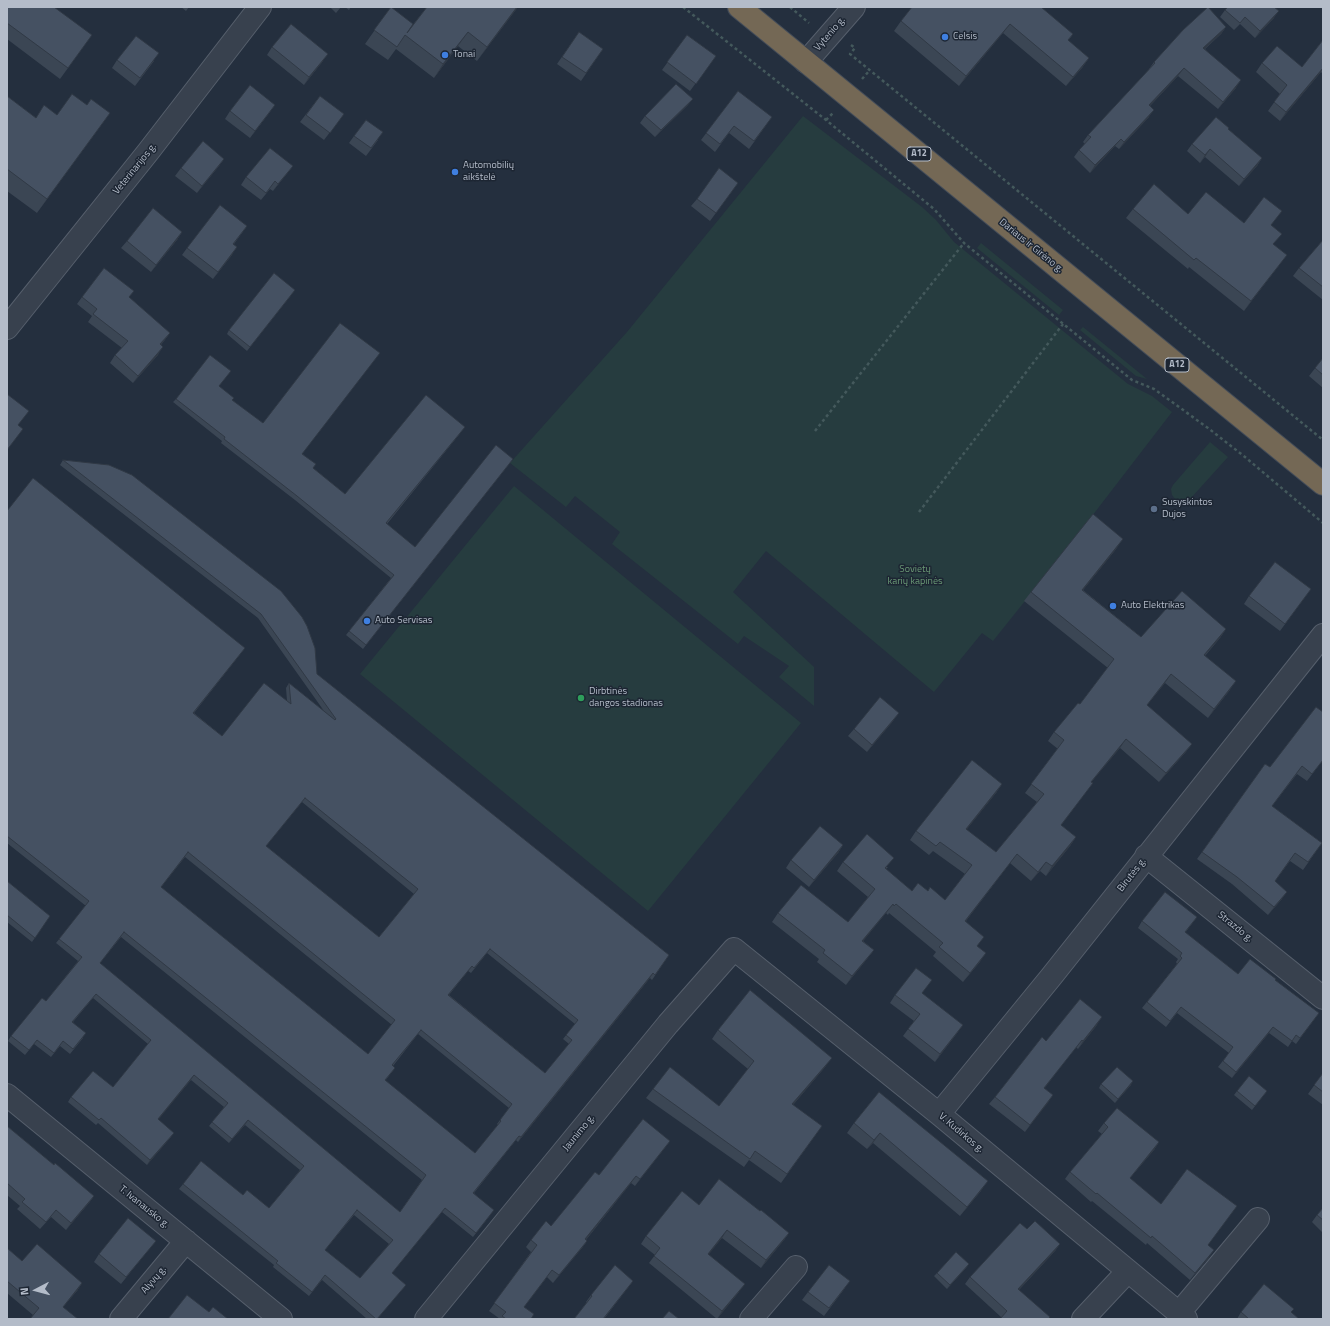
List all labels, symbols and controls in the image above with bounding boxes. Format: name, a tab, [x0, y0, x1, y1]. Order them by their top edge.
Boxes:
street label: Vytenio g.	[812, 14, 848, 54]
place label: Celsis	[953, 31, 977, 43]
marker: Celsis	[940, 32, 950, 42]
place label: Tonai	[453, 49, 475, 61]
marker: Tonai	[440, 50, 450, 60]
street label: Veterinarijos g.	[111, 141, 159, 197]
road number: A12	[907, 147, 931, 161]
place label: Automobilių aikštelė	[463, 160, 514, 184]
marker: Automobilių aikštelė	[450, 167, 460, 177]
street label: Dariaus ir Girėno g.	[997, 216, 1065, 276]
road number: A12	[1165, 358, 1189, 372]
place label: Susyskintos Dujos	[1162, 497, 1212, 520]
marker: Susyskintos Dujos	[1149, 504, 1159, 514]
park label: Sovietų karių kapinės	[887, 564, 943, 588]
place label: Auto Elektrikas	[1121, 600, 1185, 612]
marker: Auto Elektrikas	[1108, 601, 1118, 611]
place label: Auto Servisas	[375, 615, 432, 627]
marker: Auto Servisas	[362, 616, 372, 626]
place label: Dirbtinės dangos stadionas	[589, 686, 663, 710]
marker: Dirbtinės dangos stadionas	[576, 693, 586, 703]
street label: Birutės g.	[1115, 856, 1149, 894]
street label: Strazdo g.	[1215, 909, 1255, 945]
street label: V. Kudirkos g.	[936, 1111, 986, 1155]
street label: Jaunimo g.	[561, 1112, 597, 1154]
street label: T. Ivanausko g.	[117, 1183, 171, 1231]
street label: Alyvų g.	[139, 1264, 169, 1296]
north arrow	[16, 1270, 56, 1310]
text: N	[16, 1287, 32, 1296]

